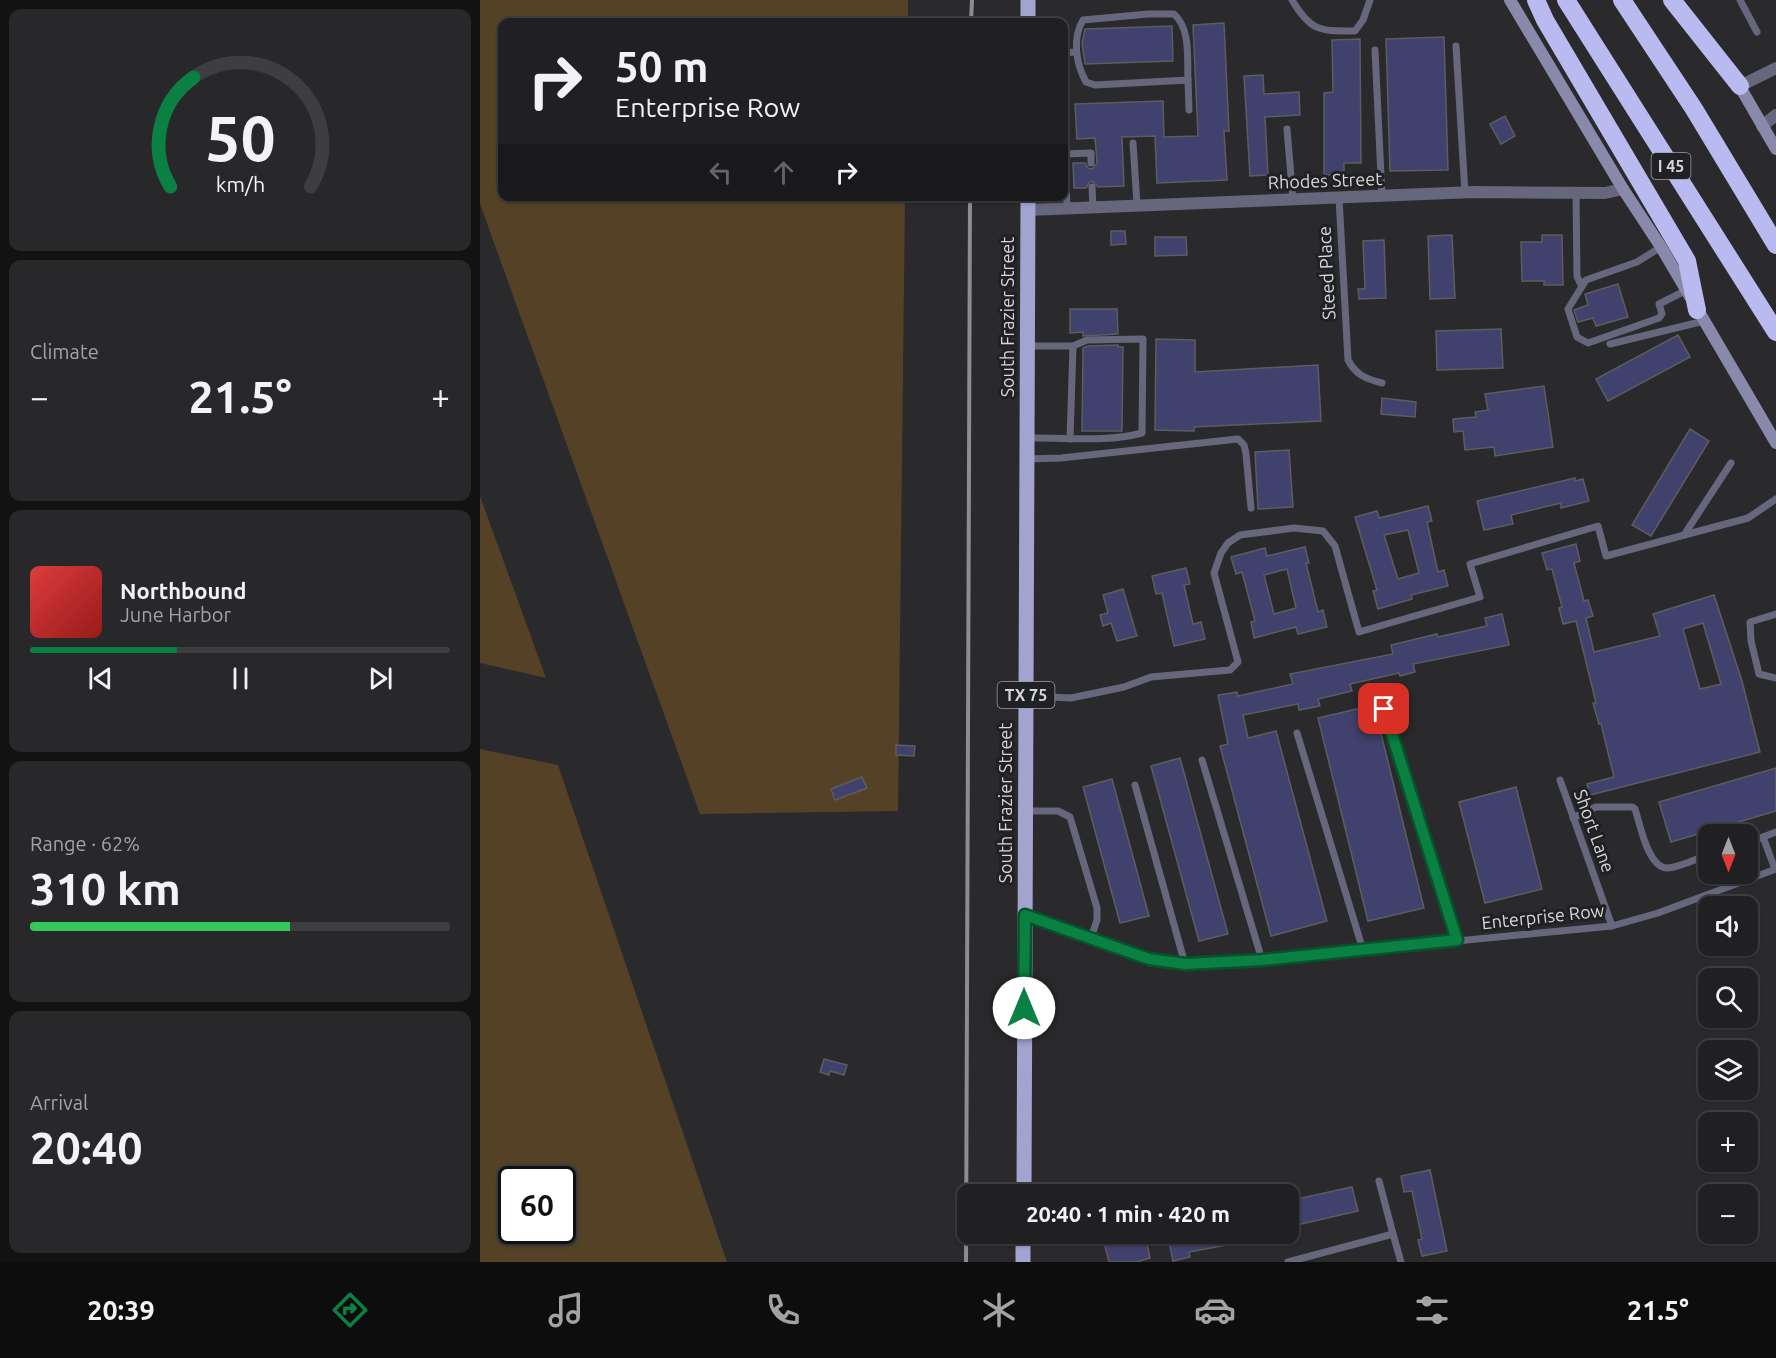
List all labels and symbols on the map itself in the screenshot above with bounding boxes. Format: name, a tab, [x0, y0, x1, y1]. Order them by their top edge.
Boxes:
road number: I 45	[1652, 153, 1690, 179]
street label: Rhodes Street	[1267, 168, 1383, 192]
street label: Steed Place	[1314, 226, 1338, 321]
street label: South Frazier Street	[997, 237, 1017, 397]
road number: TX 75	[998, 682, 1054, 708]
pin	[1358, 683, 1409, 734]
street label: South Frazier Street	[995, 723, 1015, 883]
street label: Short Lane	[1571, 786, 1619, 875]
north arrow	[1698, 824, 1758, 884]
street label: Enterprise Row	[1480, 900, 1605, 932]
position arrow	[992, 976, 1056, 1040]
speed limit sign: 60	[498, 1166, 576, 1244]

